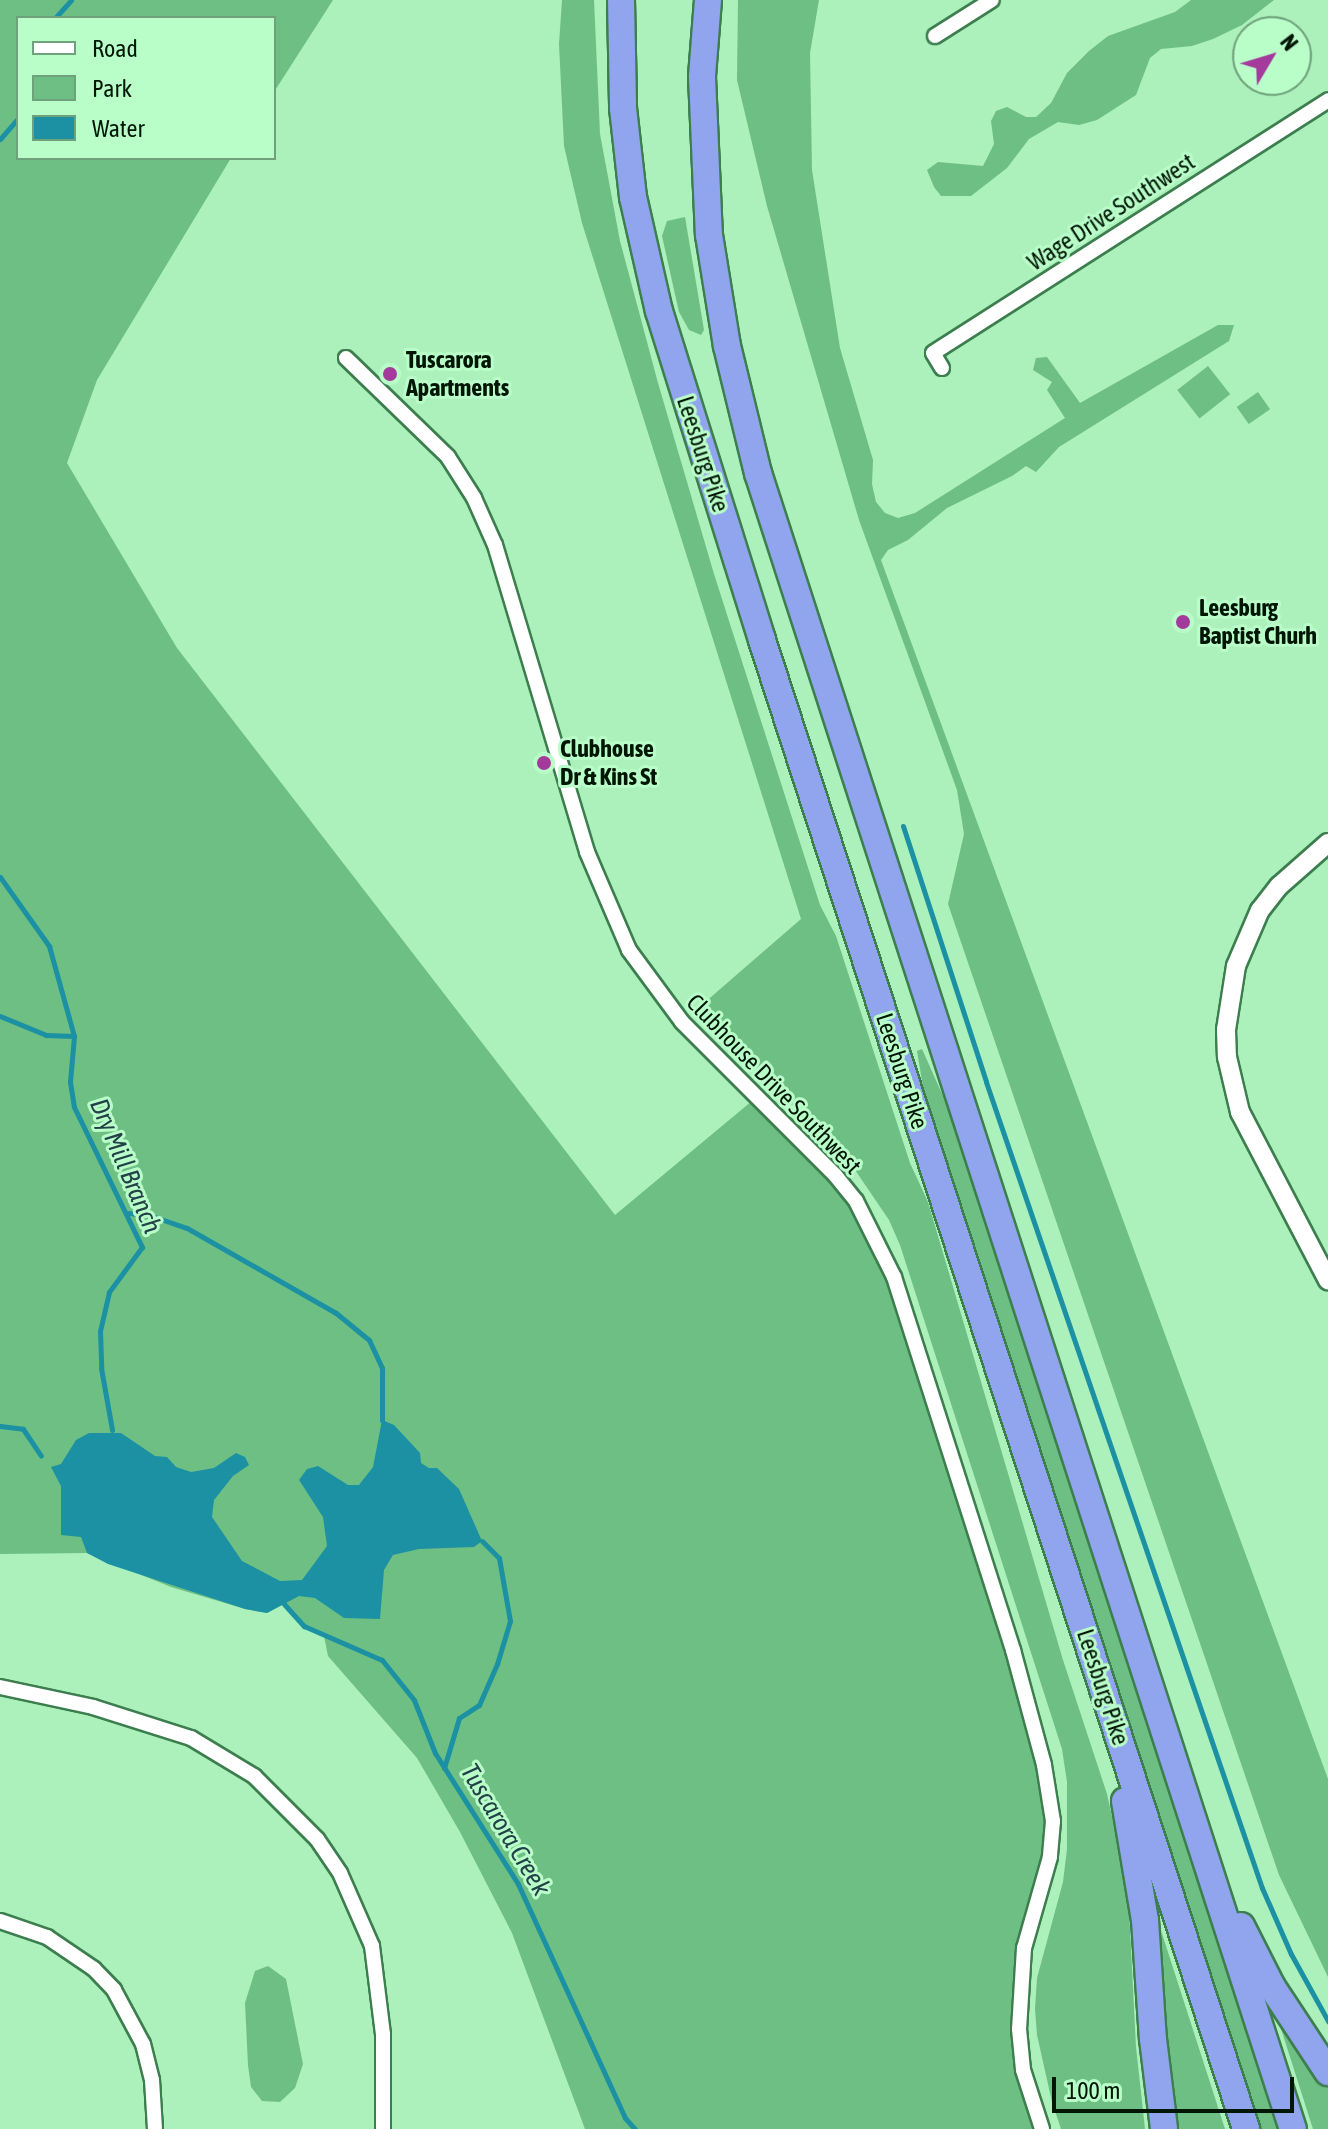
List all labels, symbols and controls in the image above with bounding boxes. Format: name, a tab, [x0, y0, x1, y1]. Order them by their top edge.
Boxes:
legend	[16, 16, 276, 160]
north arrow	[1232, 16, 1312, 96]
text: N	[1275, 29, 1304, 56]
text: Road	[92, 35, 138, 62]
text: Park	[92, 75, 132, 102]
text: Water	[92, 115, 145, 142]
street label: Wage Drive Southwest	[1022, 147, 1200, 277]
place label: Tuscarora Apartments	[406, 346, 509, 402]
marker: Tuscarora Apartments	[381, 365, 399, 383]
street label: Leesburg Pike	[671, 392, 735, 516]
place label: Leesburg Baptist Churh	[1199, 594, 1317, 650]
marker: Leesburg Baptist Churh	[1174, 613, 1192, 631]
place label: Clubhouse Dr & Kins St	[560, 735, 657, 791]
marker: Clubhouse Dr & Kins St	[535, 754, 553, 772]
street label: Clubhouse Drive Southwest	[681, 988, 867, 1180]
street label: Leesburg Pike	[870, 1009, 934, 1133]
water label: Dry Mill Branch	[83, 1094, 167, 1238]
street label: Leesburg Pike	[1071, 1625, 1135, 1749]
water label: Tuscarora Creek	[453, 1758, 557, 1902]
scale bar	[1056, 2061, 1298, 2111]
text: 100 m	[1066, 2077, 1120, 2104]

